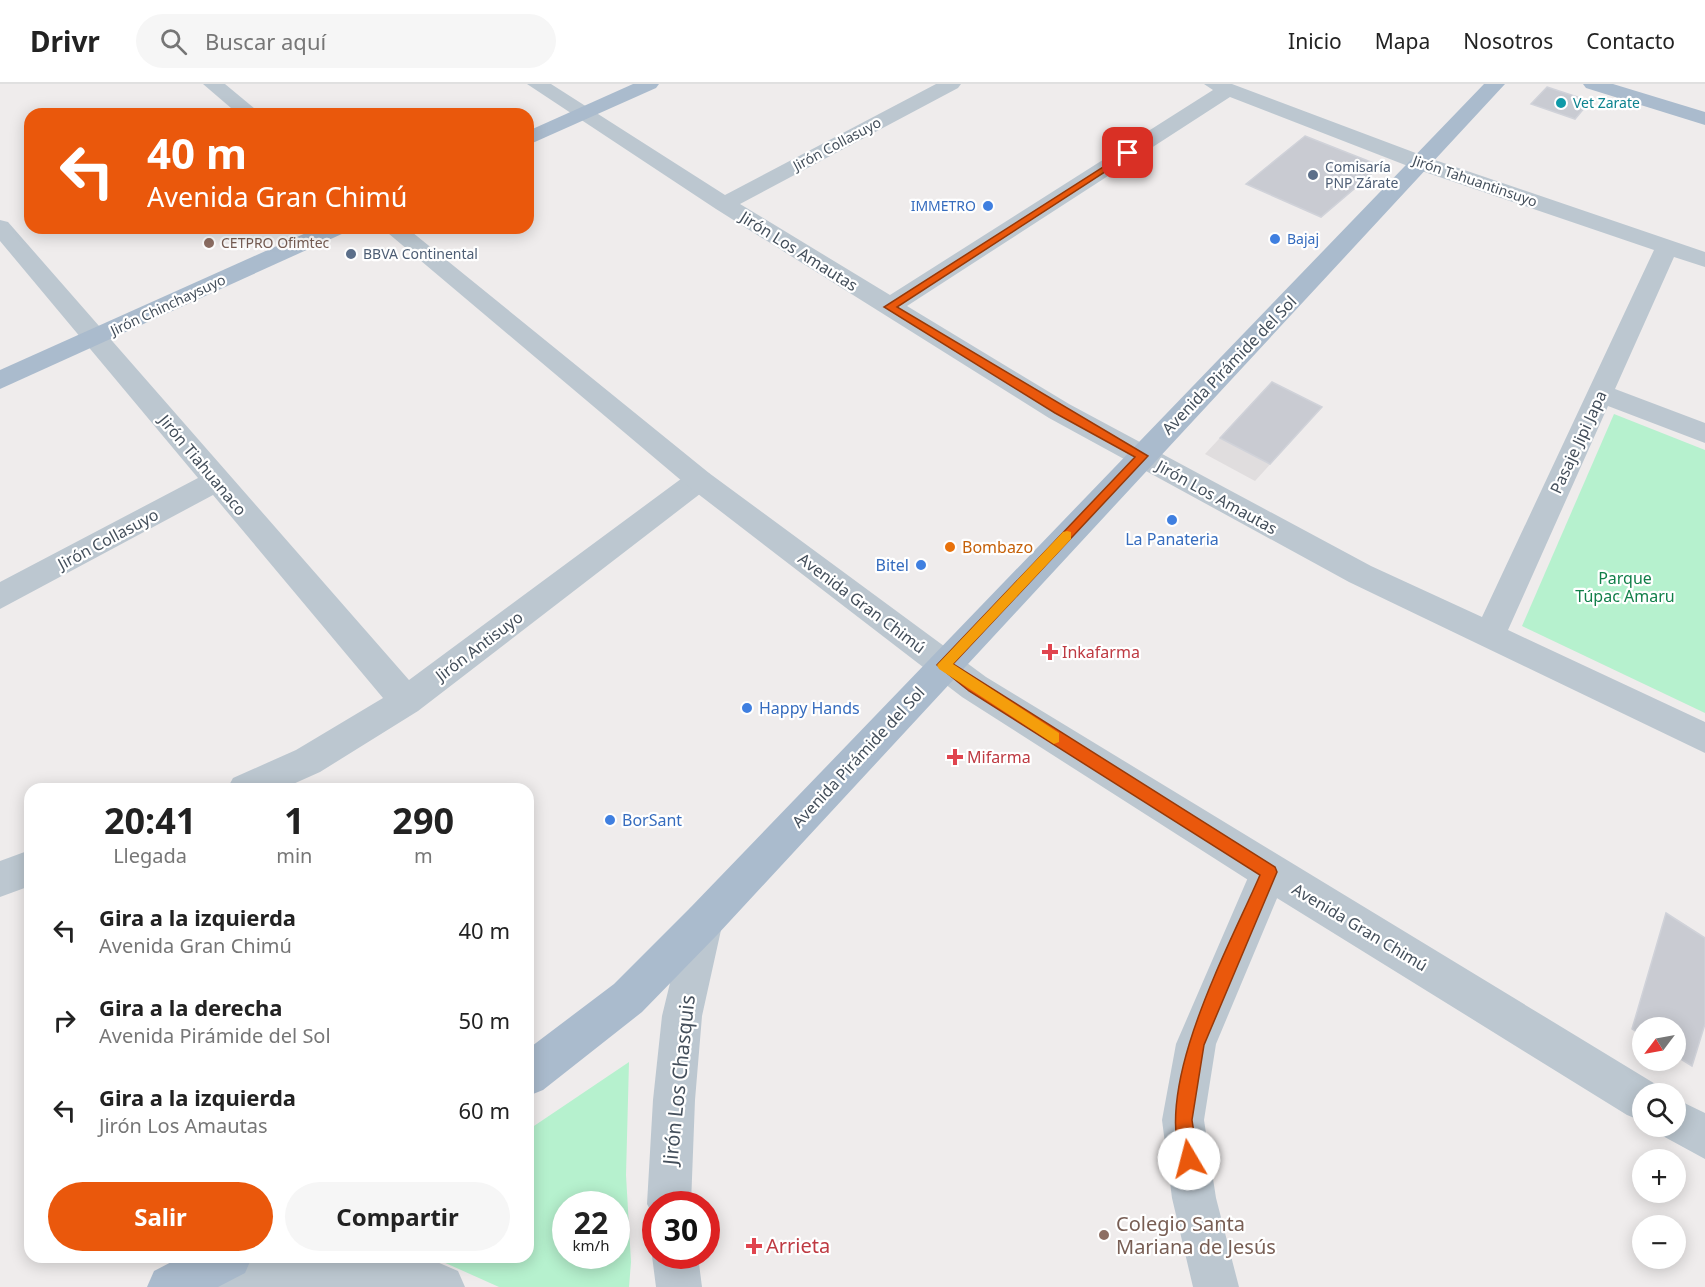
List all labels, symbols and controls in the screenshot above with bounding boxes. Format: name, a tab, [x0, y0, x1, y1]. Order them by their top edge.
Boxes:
search box	[136, 14, 556, 68]
text: Drivr	[30, 22, 100, 60]
icon: search	[157, 25, 190, 58]
text: Buscar aquí	[205, 26, 326, 56]
text: Inicio	[1288, 27, 1342, 55]
text: Mapa	[1375, 27, 1430, 55]
text: Nosotros	[1463, 27, 1553, 55]
text: Contacto	[1586, 27, 1675, 55]
place label: Vet Zarate	[1573, 93, 1640, 112]
marker: Vet Zarate	[1554, 96, 1568, 110]
street label: Jirón Collasuyo	[788, 112, 884, 176]
text: 40 m	[147, 124, 247, 181]
pin	[1102, 127, 1153, 178]
icon: left	[48, 132, 126, 210]
icon: arrive	[1111, 136, 1144, 169]
street label: Jirón Tahuantinsuyo	[1409, 150, 1540, 211]
place label: Comisaría PNP Zárate	[1325, 157, 1398, 192]
marker: Comisaría PNP Zárate	[1306, 168, 1320, 182]
text: Avenida Gran Chimú	[147, 178, 407, 215]
place label: IMMETRO	[911, 196, 976, 215]
marker: IMMETRO	[981, 199, 995, 213]
street label: Jirón Los Amautas	[734, 205, 862, 296]
place label: Bajaj	[1287, 229, 1319, 248]
marker: Bajaj	[1268, 232, 1282, 246]
place label: CETPRO Ofimtec	[221, 233, 330, 252]
marker: CETPRO Ofimtec	[202, 236, 216, 250]
place label: BBVA Continental	[363, 244, 478, 263]
marker: BBVA Continental	[344, 247, 358, 261]
street label: Jirón Chinchaysuyo	[105, 270, 228, 340]
street label: Avenida Pirámide del Sol	[1157, 291, 1301, 439]
street label: Pasaje Jipi Japa	[1544, 387, 1612, 497]
street label: Jirón Tiahuanaco	[153, 408, 252, 520]
street label: Jirón Los Amautas	[1151, 454, 1281, 539]
street label: Jirón Collasuyo	[52, 503, 162, 576]
marker: La Panateria	[1165, 513, 1179, 527]
place label: La Panateria	[1125, 528, 1219, 550]
place label: Bombazo	[962, 536, 1033, 558]
marker: Bombazo	[943, 540, 957, 554]
street label: Avenida Gran Chimú	[794, 548, 930, 658]
place label: Bitel	[876, 554, 909, 576]
marker: Bitel	[914, 558, 928, 572]
park label: Parque Túpac Amaru	[1575, 567, 1675, 607]
street label: Jirón Antisuyo	[429, 606, 527, 687]
place label: Inkafarma	[1062, 641, 1140, 663]
marker: Inkafarma	[1043, 645, 1057, 659]
street label: Avenida Pirámide del Sol	[787, 682, 929, 832]
place label: Happy Hands	[759, 697, 860, 719]
marker: Happy Hands	[740, 701, 754, 715]
place label: Mifarma	[967, 746, 1031, 768]
marker: Mifarma	[948, 750, 962, 764]
text: 20:41	[104, 796, 196, 845]
text: 1	[284, 796, 305, 845]
text: 290	[392, 796, 454, 845]
place label: BorSant	[622, 809, 682, 831]
marker: BorSant	[603, 813, 617, 827]
text: Llegada	[113, 842, 187, 869]
text: min	[276, 842, 312, 869]
text: m	[414, 842, 433, 869]
street label: Avenida Gran Chimú	[1288, 878, 1432, 976]
text: Gira a la izquierda	[99, 902, 296, 932]
icon: left	[48, 914, 81, 947]
text: 40 m	[459, 915, 510, 945]
text: Avenida Gran Chimú	[99, 932, 292, 959]
text: Gira a la derecha	[99, 992, 283, 1022]
street label: Jirón Los Chasquis	[656, 994, 701, 1168]
icon: right	[48, 1004, 81, 1037]
text: 50 m	[459, 1005, 510, 1035]
north arrow	[1632, 1017, 1686, 1071]
map controls	[1632, 1017, 1686, 1269]
text: Avenida Pirámide del Sol	[99, 1022, 331, 1049]
text: Gira a la izquierda	[99, 1082, 296, 1112]
button: search	[1632, 1083, 1686, 1137]
icon: left	[48, 1094, 81, 1127]
text: 60 m	[459, 1095, 510, 1125]
text: Jirón Los Amautas	[99, 1112, 268, 1139]
position arrow	[1157, 1127, 1221, 1191]
button: +	[1632, 1149, 1686, 1203]
button: Salir	[48, 1182, 273, 1251]
button: Compartir	[285, 1182, 510, 1251]
speed limit sign: 30	[642, 1191, 720, 1269]
text: 22	[574, 1202, 608, 1243]
place label: Colegio Santa Mariana de Jesús	[1116, 1210, 1276, 1260]
button: −	[1632, 1215, 1686, 1269]
marker: Colegio Santa Mariana de Jesús	[1097, 1228, 1111, 1242]
place label: Arrieta	[766, 1232, 830, 1259]
text: km/h	[573, 1235, 609, 1255]
marker: Arrieta	[747, 1239, 761, 1253]

